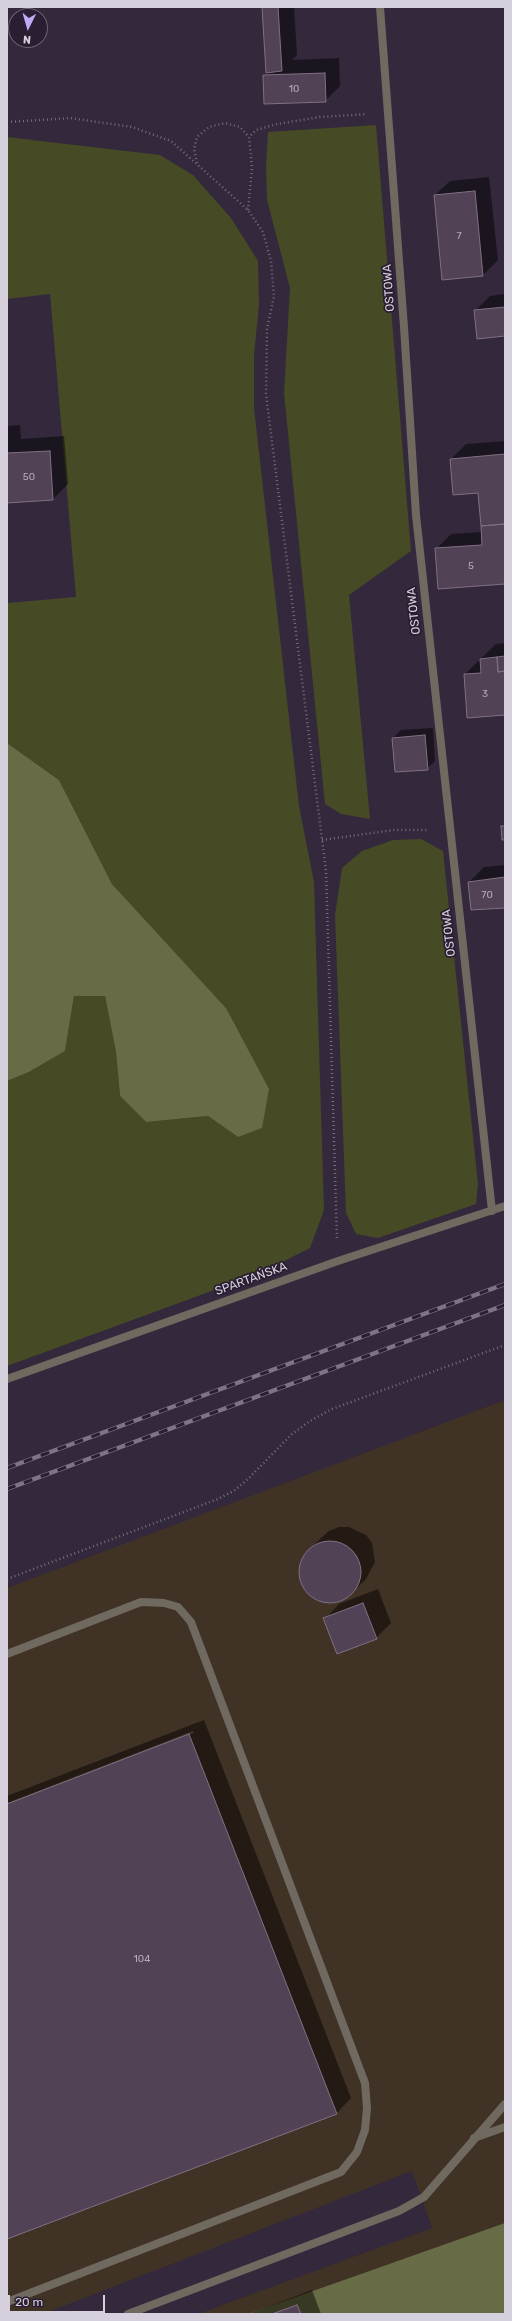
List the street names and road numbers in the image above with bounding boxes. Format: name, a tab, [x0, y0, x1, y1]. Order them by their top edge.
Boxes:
street label: OSTOWA	[380, 264, 398, 312]
street label: OSTOWA	[404, 587, 424, 635]
street label: OSTOWA	[439, 909, 459, 957]
street label: SPARTAŃSKA	[213, 1259, 289, 1299]

